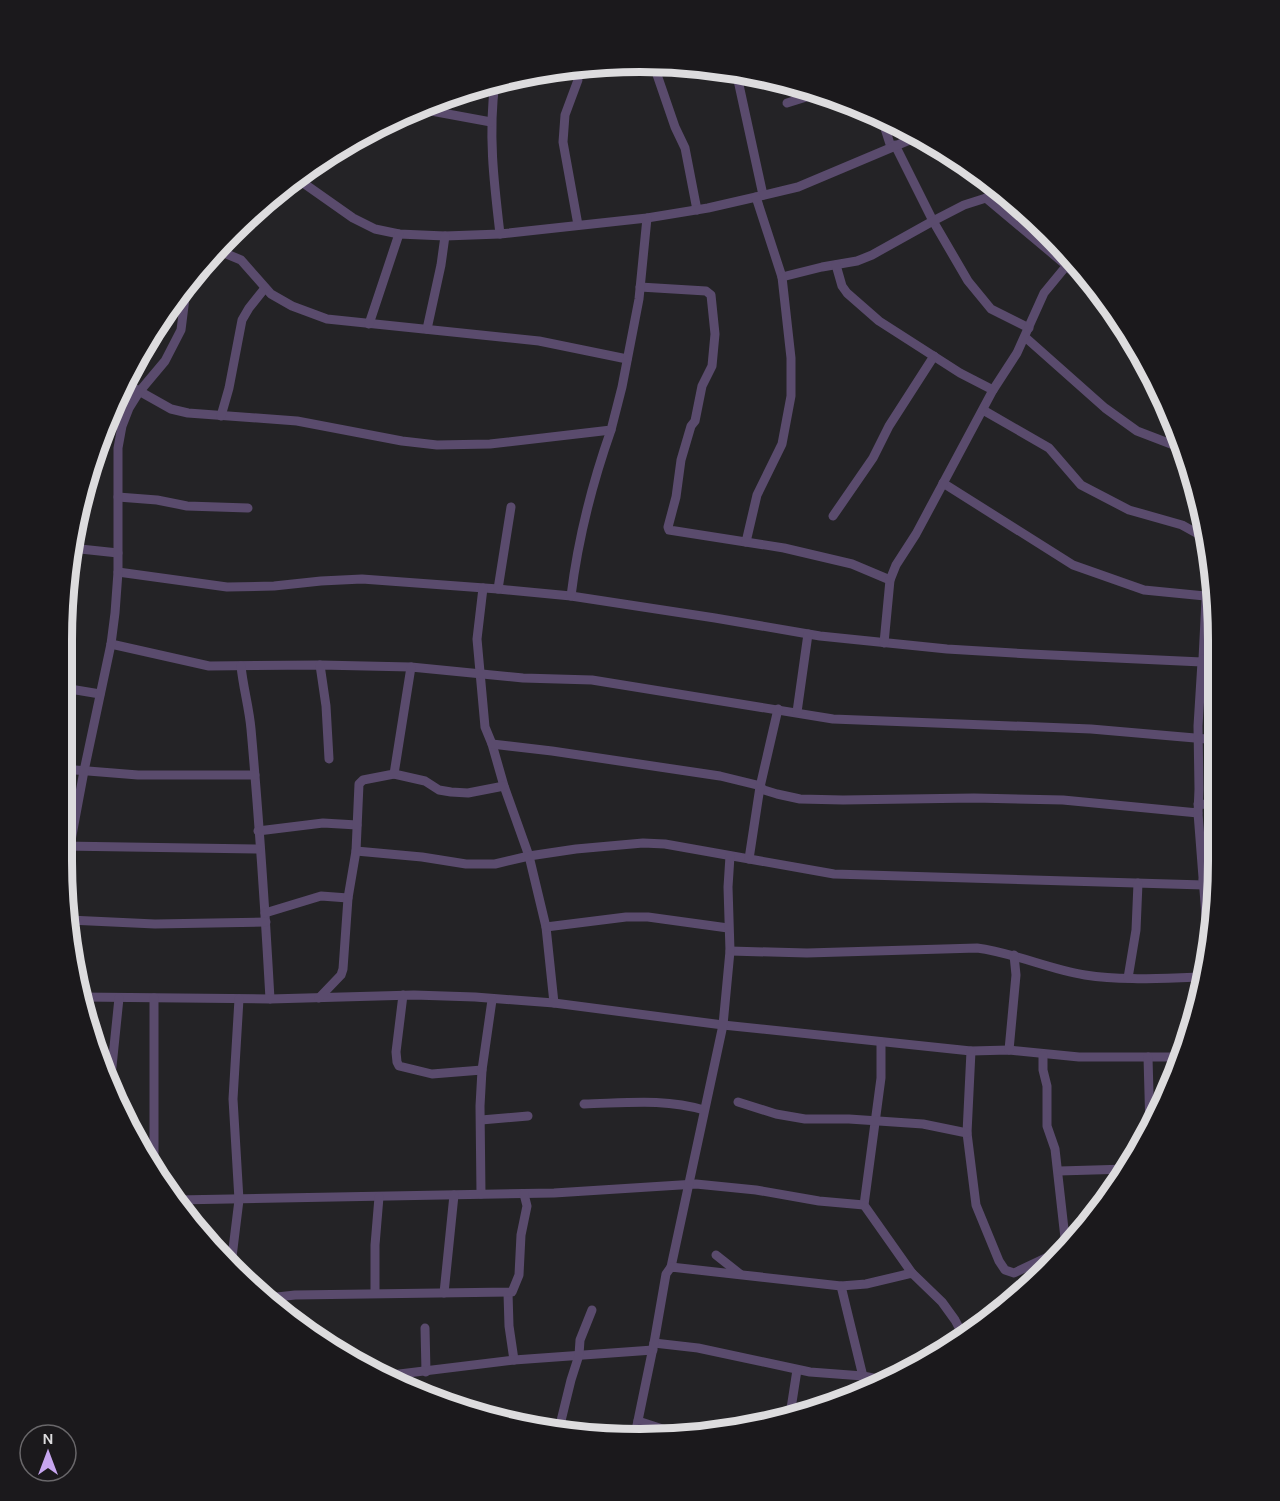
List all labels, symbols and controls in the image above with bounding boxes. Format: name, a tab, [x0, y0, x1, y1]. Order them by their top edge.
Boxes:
north arrow	[18, 1423, 78, 1483]
text: N	[42, 1429, 54, 1448]

